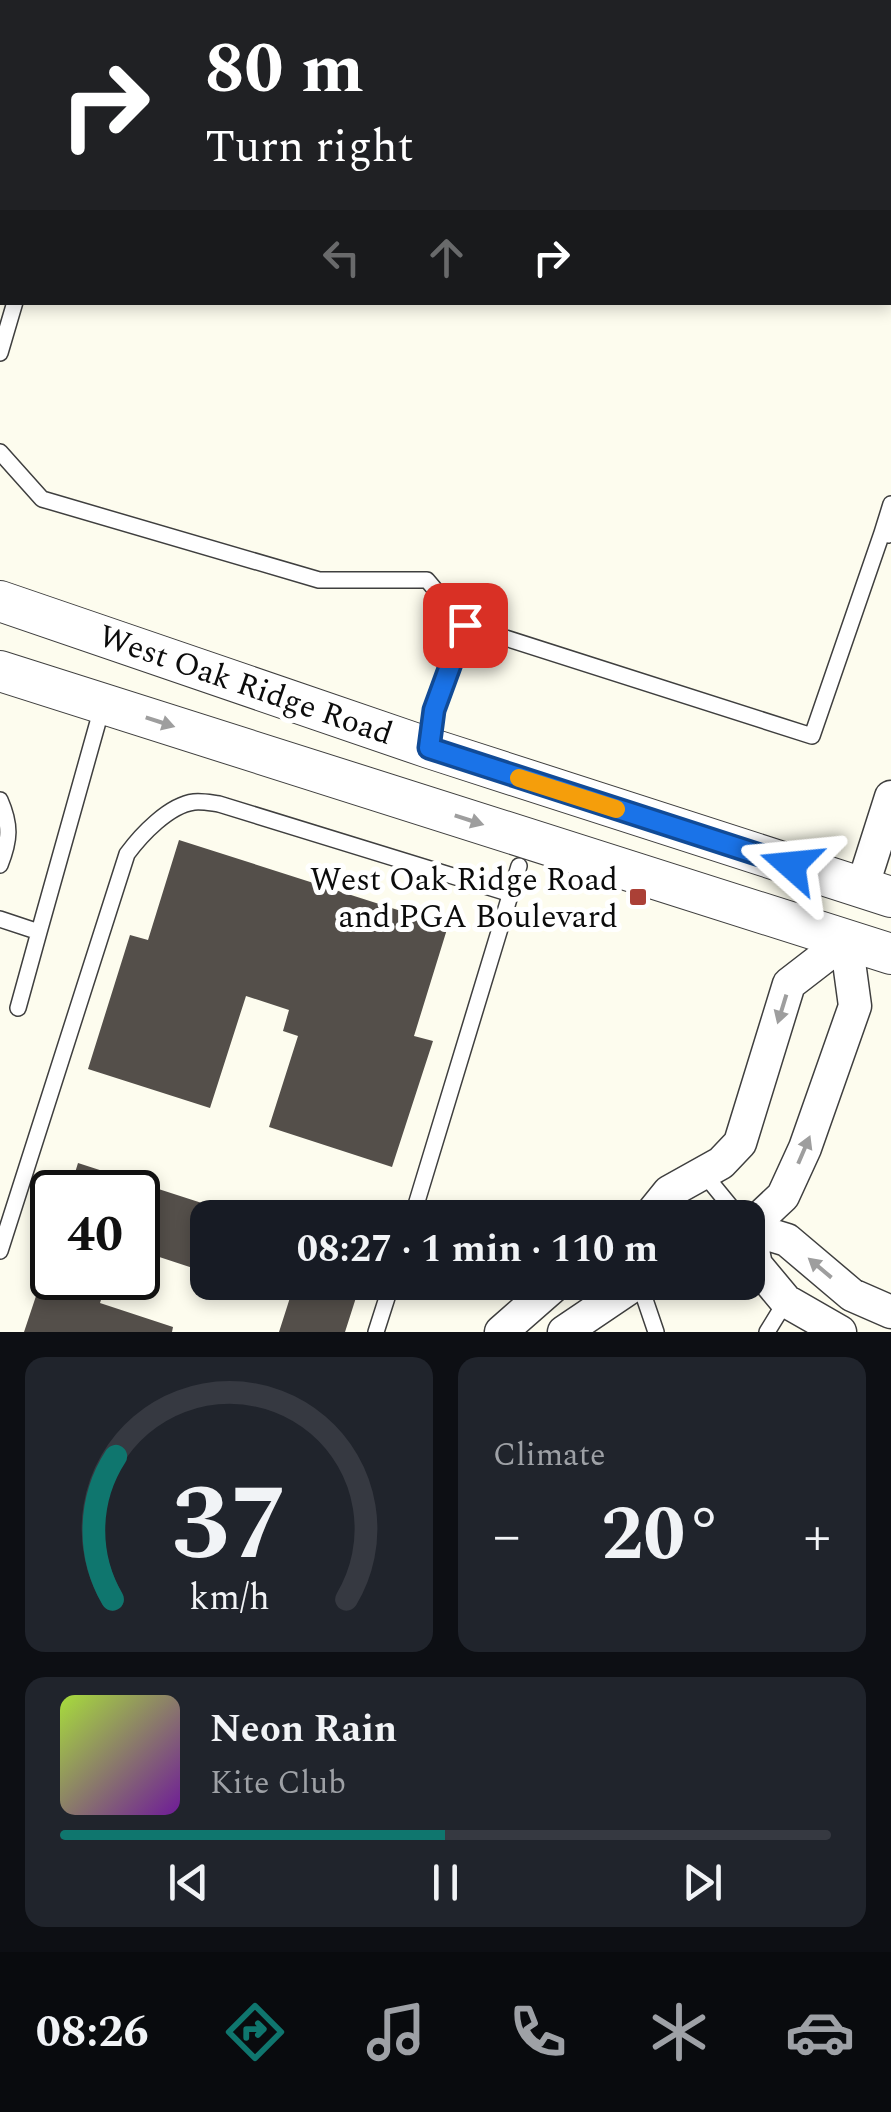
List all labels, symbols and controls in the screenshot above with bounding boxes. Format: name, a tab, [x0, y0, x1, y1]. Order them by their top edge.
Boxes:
text: 80 m	[205, 17, 364, 123]
icon: right	[40, 40, 170, 170]
text: Turn right	[205, 113, 414, 182]
icon: left	[314, 230, 369, 285]
icon: ahead	[419, 230, 474, 285]
icon: right	[524, 230, 579, 285]
pin	[423, 583, 508, 668]
icon: arrive	[438, 598, 493, 653]
street label: West Oak Ridge Road	[92, 612, 399, 759]
one-way arrow	[145, 715, 175, 730]
one-way arrow	[455, 813, 485, 828]
position arrow	[739, 813, 843, 917]
place label: West Oak Ridge Road and PGA Boulevard	[310, 856, 618, 942]
marker: West Oak Ridge Road and PGA Boulevard	[627, 886, 649, 908]
one-way arrow	[773, 994, 788, 1024]
one-way arrow	[796, 1135, 812, 1165]
speed limit sign: 40	[30, 1170, 160, 1300]
text: 08:27 · 1 min · 110 m	[297, 1221, 658, 1279]
one-way arrow	[808, 1258, 833, 1280]
text: Climate	[493, 1431, 605, 1480]
text: 37	[171, 1447, 287, 1605]
text: 20°	[601, 1479, 723, 1593]
text: −	[493, 1495, 521, 1578]
text: +	[803, 1495, 831, 1578]
text: km/h	[189, 1571, 269, 1626]
text: Neon Rain	[210, 1701, 397, 1759]
text: Kite Club	[210, 1759, 346, 1808]
icon: previous	[161, 1855, 216, 1910]
icon: pause	[418, 1855, 473, 1910]
icon: next	[675, 1855, 730, 1910]
icon: directions	[220, 1997, 290, 2067]
icon: music	[361, 1997, 431, 2067]
icon: phone	[503, 1997, 573, 2067]
icon: climate	[644, 1997, 714, 2067]
icon: car	[785, 1997, 855, 2067]
text: 08:26	[36, 1998, 149, 2067]

